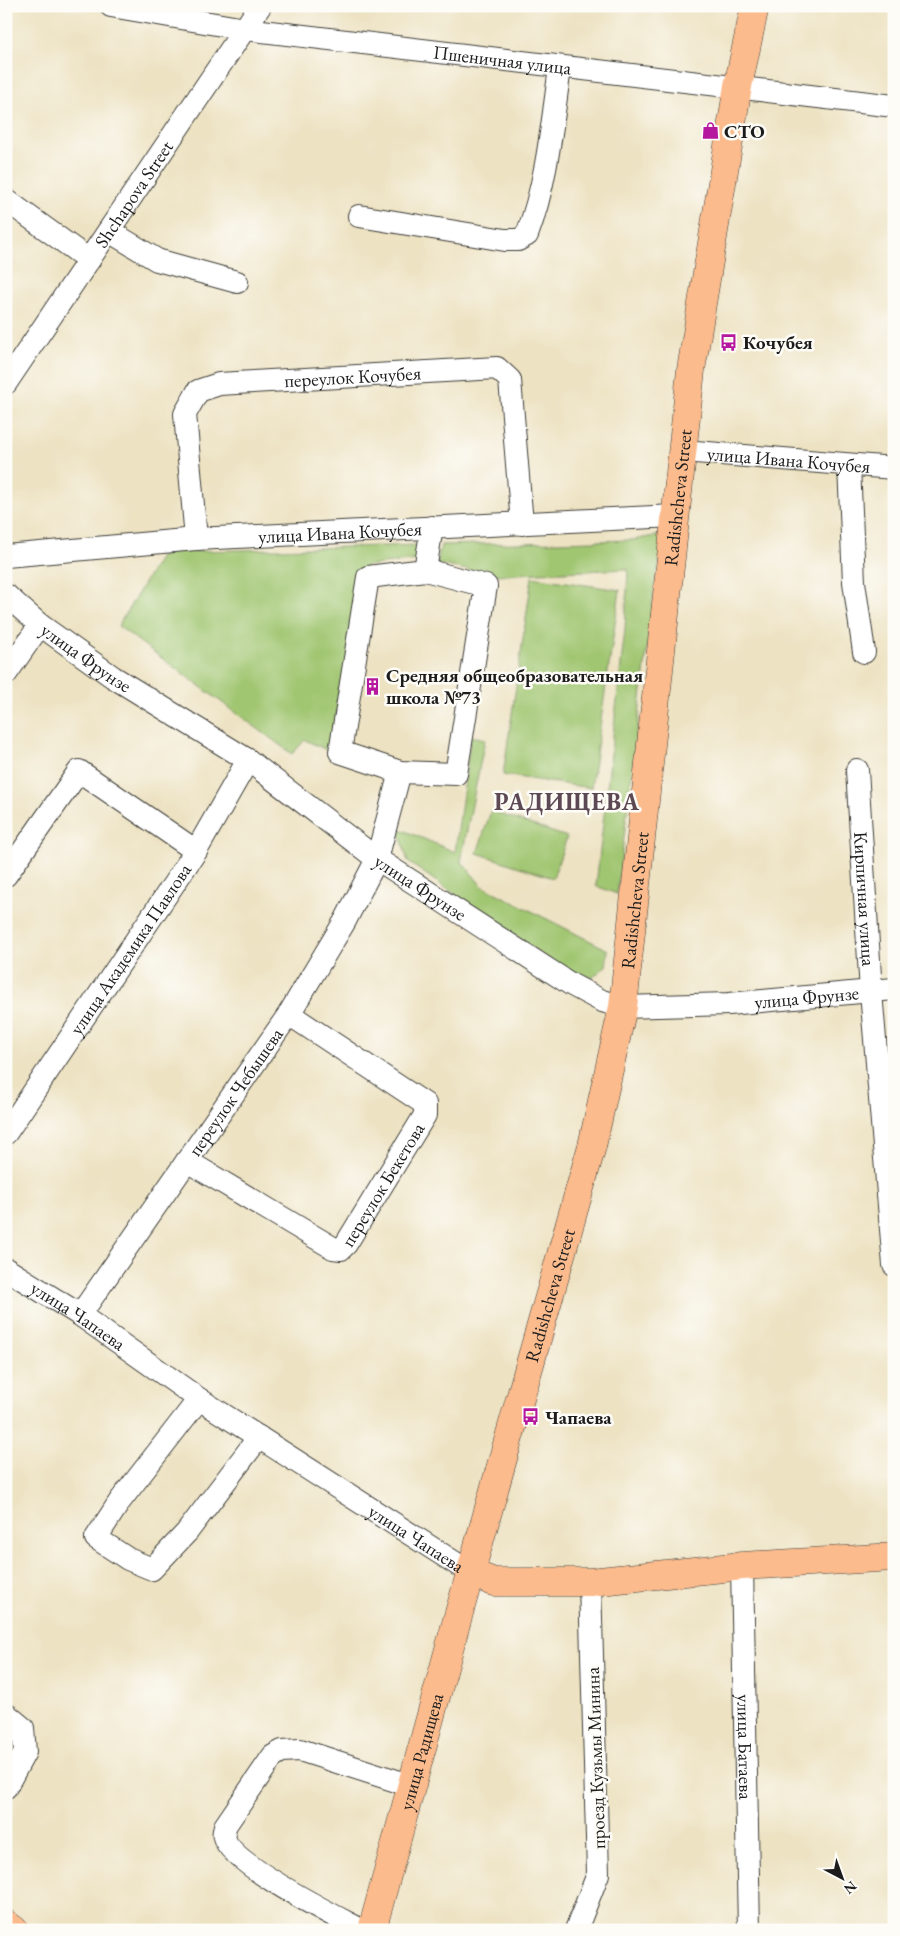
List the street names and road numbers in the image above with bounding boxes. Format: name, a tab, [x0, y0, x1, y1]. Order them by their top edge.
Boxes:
street label: Пшеничная улица	[432, 39, 573, 81]
street label: Shchapova Street	[89, 136, 179, 253]
street label: переулок Кочубея	[284, 360, 422, 393]
street label: Radishcheva Street	[658, 428, 698, 567]
street label: улица Ивана Кочубея	[706, 441, 872, 479]
street label: улица Ивана Кочубея	[258, 516, 423, 549]
street label: улица Фрунзе	[36, 618, 136, 698]
street label: Radishcheva Street	[615, 831, 655, 970]
street label: Кирпичная улица	[848, 831, 881, 967]
street label: улица Фрунзе	[369, 849, 471, 927]
street label: улица Академика Павлова	[64, 858, 197, 1040]
street label: улица Фрунзе	[753, 980, 860, 1015]
street label: переулок Чебышева	[182, 1022, 289, 1161]
street label: переулок Бекетова	[335, 1118, 431, 1251]
street label: Radishcheva Street	[519, 1226, 581, 1365]
street label: улица Чапаева	[26, 1275, 131, 1357]
street label: улица Чапаева	[364, 1499, 469, 1579]
street label: проезд Кузьмы Минина	[580, 1666, 611, 1850]
street label: улица Радищева	[393, 1690, 449, 1813]
street label: улица Батаева	[731, 1694, 758, 1800]

